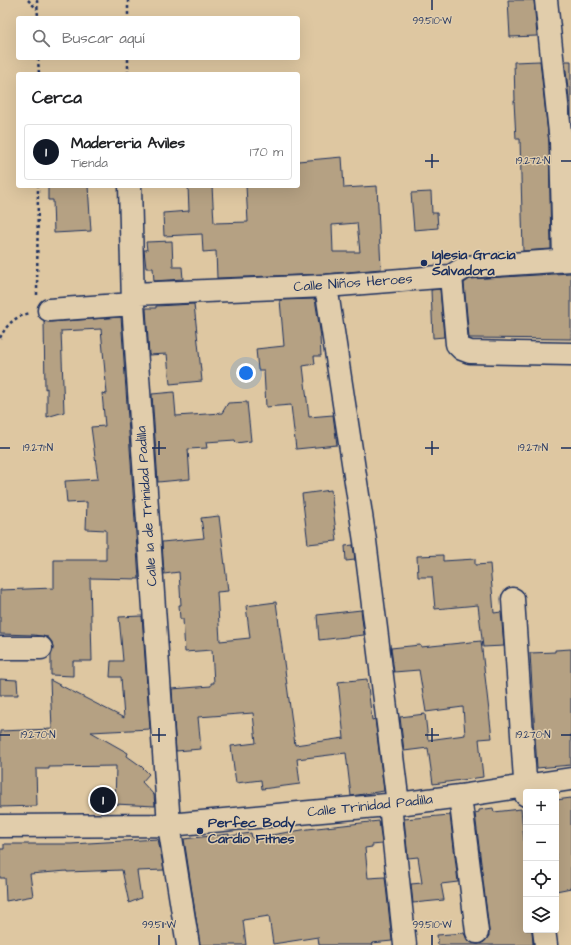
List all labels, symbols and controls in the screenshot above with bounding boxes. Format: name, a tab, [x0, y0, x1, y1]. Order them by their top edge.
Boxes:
text: 99.510°W	[412, 14, 452, 28]
search box	[16, 16, 300, 60]
icon: search	[30, 27, 52, 49]
text: Buscar aquí	[62, 28, 144, 49]
text: Cerca	[32, 86, 82, 110]
text: Madereria Aviles	[71, 133, 185, 154]
text: 1	[45, 143, 47, 161]
text: 170 m	[250, 143, 283, 161]
text: Tienda	[71, 154, 108, 172]
text: 19.272°N	[516, 154, 550, 168]
place label: Iglesia Gracia Salvadora	[431, 245, 517, 281]
marker: Iglesia Gracia Salvadora	[419, 258, 429, 268]
street label: Calle Niños Heroes	[293, 269, 413, 297]
your location	[236, 363, 256, 383]
street label: Calle 1a de Trinidad Padilla	[131, 425, 163, 587]
text: 19.271°N	[23, 441, 53, 455]
text: 19.271°N	[518, 441, 548, 455]
text: 19.270°N	[20, 728, 56, 742]
text: 19.270°N	[515, 728, 551, 742]
pin: 1	[90, 785, 116, 815]
street label: Calle Trinidad Padilla	[306, 789, 434, 823]
map controls	[523, 789, 559, 933]
button: +	[523, 789, 559, 825]
place label: Perfec Body Cardio Fitnes	[208, 813, 296, 849]
button: −	[523, 825, 559, 861]
marker: Perfec Body Cardio Fitnes	[195, 826, 205, 836]
button: locate	[523, 861, 559, 897]
button: layers	[523, 897, 559, 933]
text: 99.511°W	[142, 918, 177, 932]
text: 99.510°W	[412, 918, 452, 932]

